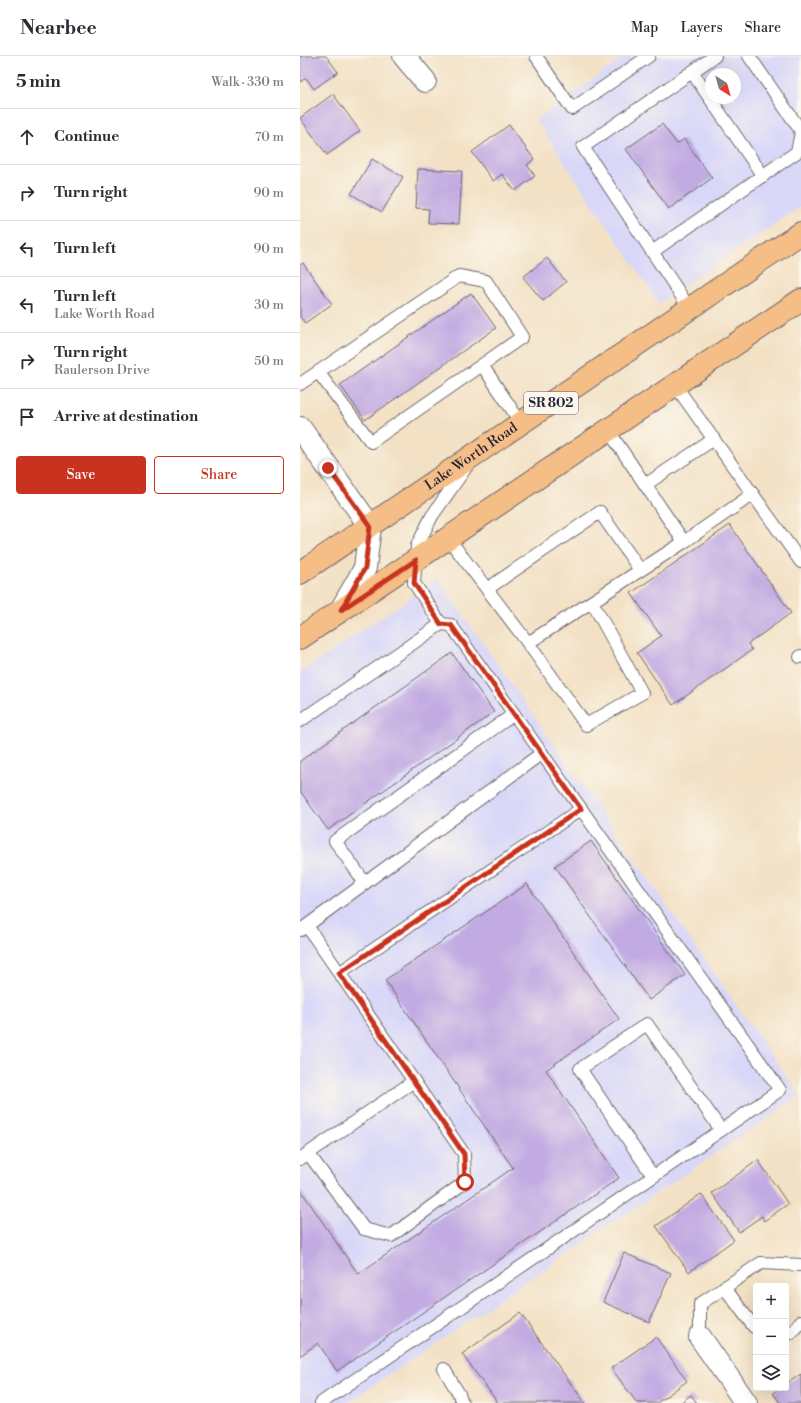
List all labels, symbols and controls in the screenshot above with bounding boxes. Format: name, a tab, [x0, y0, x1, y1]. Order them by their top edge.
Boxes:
text: Nearbee	[20, 16, 97, 40]
text: Map	[631, 19, 658, 37]
text: Layers	[680, 19, 723, 37]
text: Share	[745, 19, 781, 37]
north arrow	[705, 68, 741, 104]
text: 5 min	[16, 71, 61, 93]
text: Walk · 330 m	[211, 74, 284, 90]
icon: ahead	[16, 126, 38, 148]
text: Continue	[54, 127, 119, 146]
text: 70 m	[255, 129, 284, 145]
icon: right	[16, 182, 38, 204]
text: Turn right	[54, 183, 128, 202]
text: 90 m	[253, 185, 284, 201]
icon: left	[16, 238, 38, 260]
text: Turn left	[54, 239, 116, 258]
text: 90 m	[253, 241, 284, 257]
text: Turn left	[54, 287, 116, 306]
icon: left	[16, 294, 38, 316]
text: 30 m	[254, 297, 284, 313]
text: Lake Worth Road	[54, 306, 155, 322]
text: Turn right	[54, 343, 128, 362]
icon: right	[16, 350, 38, 372]
text: 50 m	[254, 353, 284, 369]
text: Raulerson Drive	[54, 362, 150, 378]
road number: SR 802	[524, 392, 578, 414]
icon: arrive	[16, 406, 38, 428]
text: Arrive at destination	[54, 407, 198, 426]
street label: Lake Worth Road	[421, 419, 521, 495]
button: Save	[16, 456, 146, 494]
button: Share	[154, 456, 284, 494]
route end	[319, 459, 337, 477]
route start	[456, 1173, 474, 1191]
map controls	[753, 1283, 789, 1391]
button: +	[753, 1283, 789, 1319]
button: −	[753, 1319, 789, 1355]
button: layers	[753, 1355, 789, 1391]

